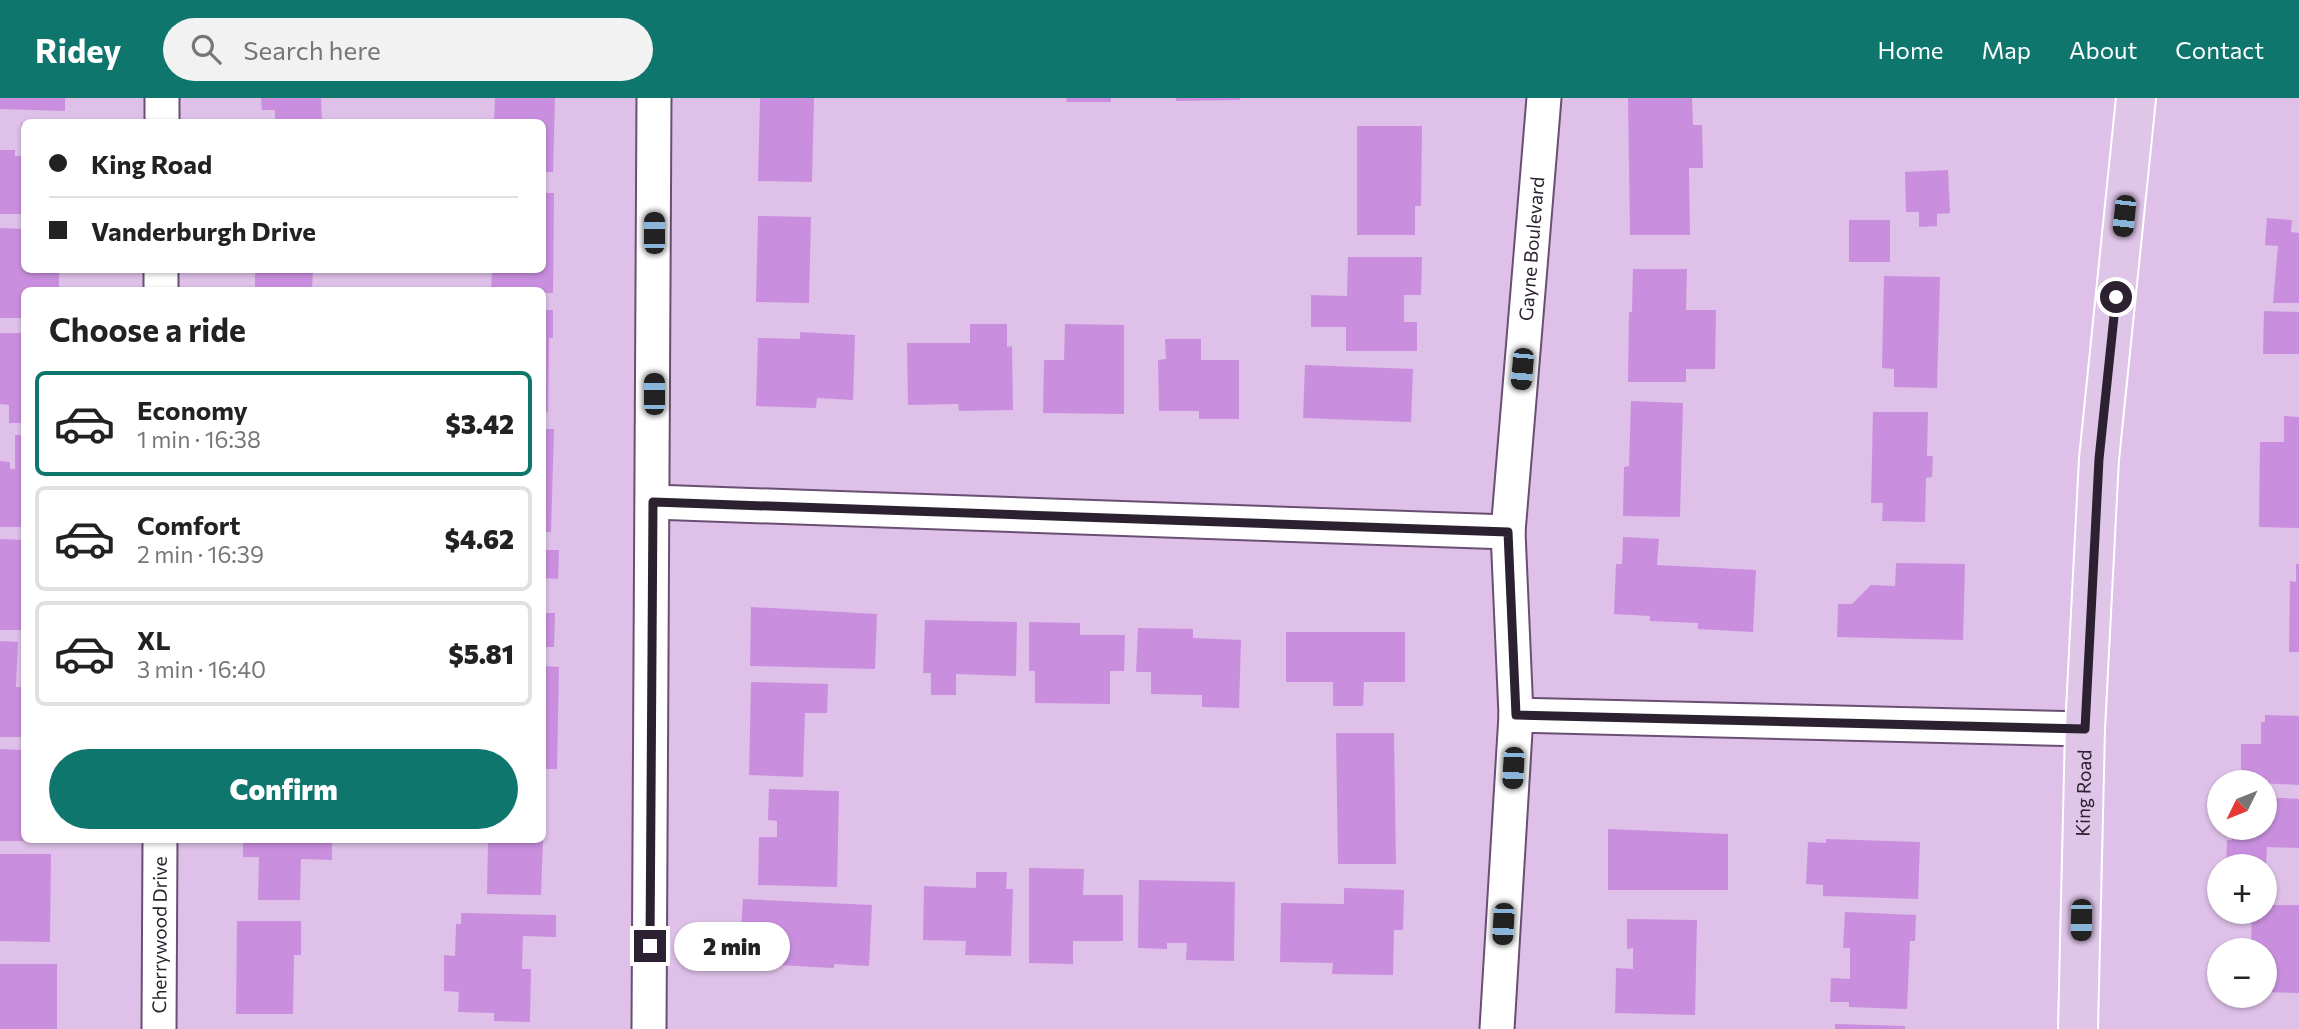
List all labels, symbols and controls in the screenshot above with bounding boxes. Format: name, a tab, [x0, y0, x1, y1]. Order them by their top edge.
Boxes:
search box	[163, 18, 653, 81]
text: Ridey	[35, 29, 121, 70]
icon: search	[187, 30, 225, 68]
text: Search here	[243, 34, 381, 65]
text: Home	[1878, 35, 1944, 64]
text: Map	[1982, 35, 2031, 64]
text: About	[2069, 35, 2137, 64]
text: Contact	[2175, 35, 2264, 64]
text: King Road	[91, 148, 212, 179]
street label: Gayne Boulevard	[1514, 176, 1548, 322]
car	[2112, 194, 2137, 238]
car	[644, 212, 665, 254]
text: Vanderburgh Drive	[91, 215, 316, 246]
route start	[2100, 281, 2132, 313]
text: Choose a ride	[49, 309, 246, 349]
car	[1510, 347, 1535, 391]
car	[644, 373, 665, 415]
icon: car	[53, 392, 116, 455]
text: Economy	[137, 394, 248, 425]
text: $3.42	[446, 408, 514, 439]
text: 1 min · 16:38	[137, 425, 261, 453]
icon: car	[53, 507, 116, 570]
text: Comfort	[137, 509, 240, 540]
text: $4.62	[445, 523, 514, 554]
text: 2 min · 16:39	[137, 540, 264, 568]
icon: car	[53, 622, 116, 685]
text: XL	[137, 624, 171, 655]
text: $5.81	[449, 638, 514, 669]
text: 3 min · 16:40	[137, 655, 266, 683]
car	[1502, 746, 1525, 790]
button: Confirm	[49, 749, 518, 829]
street label: King Road	[2070, 749, 2096, 837]
north arrow	[2207, 770, 2277, 840]
map controls	[2207, 770, 2277, 1008]
button: +	[2207, 854, 2277, 924]
street label: Cherrywood Drive	[147, 856, 171, 1014]
car	[2071, 899, 2092, 941]
car	[1492, 902, 1515, 946]
callout: 2 min	[674, 922, 790, 970]
route end	[634, 930, 666, 962]
text: 2 min	[703, 932, 761, 960]
button: −	[2207, 938, 2277, 1008]

